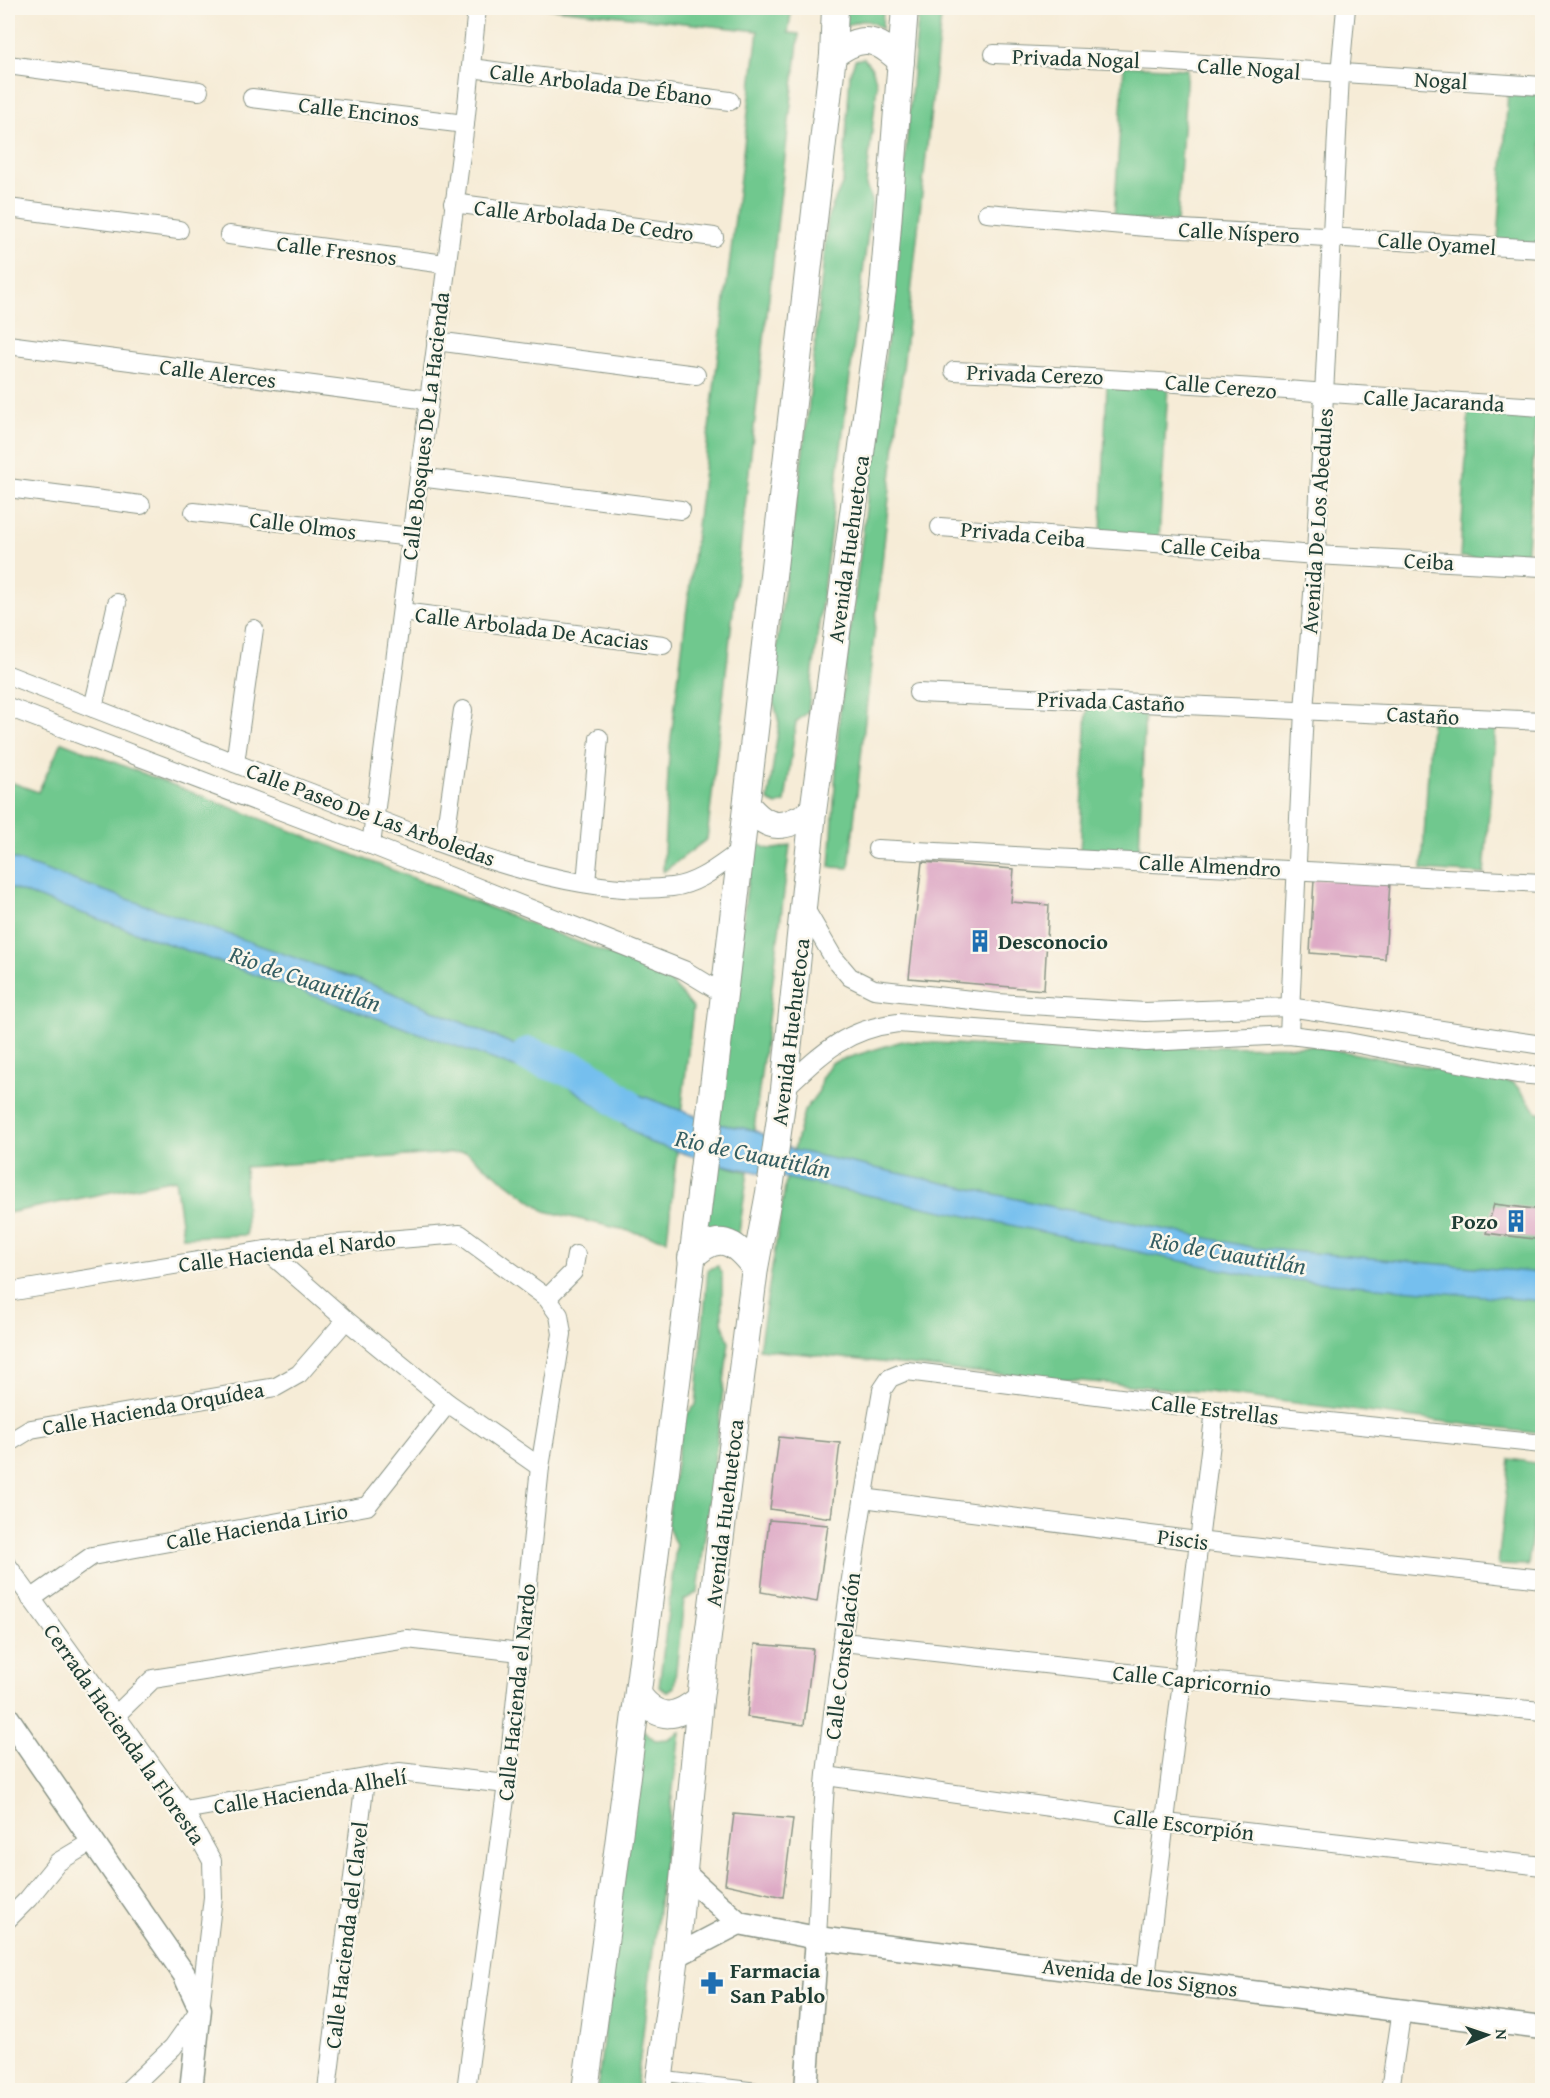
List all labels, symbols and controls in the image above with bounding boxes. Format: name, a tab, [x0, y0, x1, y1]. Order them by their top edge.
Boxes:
street label: Privada Nogal	[1011, 40, 1141, 76]
street label: Calle Nogal	[1197, 48, 1301, 88]
street label: Calle Arbolada De Ébano	[488, 55, 714, 113]
street label: Nogal	[1414, 63, 1468, 97]
street label: Calle Encinos	[297, 88, 421, 134]
street label: Calle Arbolada De Cedro	[472, 191, 696, 249]
street label: Calle Níspero	[1178, 213, 1300, 251]
street label: Calle Oyamel	[1377, 223, 1497, 263]
street label: Calle Fresnos	[275, 227, 399, 273]
street label: Calle Bosques De La Hacienda	[393, 289, 457, 562]
street label: Calle Alerces	[158, 350, 278, 396]
street label: Privada Cerezo	[966, 356, 1104, 392]
street label: Calle Cerezo	[1164, 365, 1278, 407]
street label: Calle Jacaranda	[1363, 380, 1506, 420]
street label: Avenida De Los Abedules	[1293, 407, 1341, 635]
street label: Avenida Huehuetoca	[819, 453, 877, 645]
street label: Calle Olmos	[248, 503, 358, 547]
street label: Privada Ceiba	[959, 513, 1087, 555]
street label: Calle Ceiba	[1160, 529, 1263, 567]
street label: Ceiba	[1403, 544, 1456, 578]
street label: Calle Arbolada De Acacias	[413, 598, 651, 658]
street label: Privada Castaño	[1037, 682, 1185, 720]
street label: Castaño	[1386, 697, 1460, 733]
street label: Calle Paseo De Las Arboledas	[242, 754, 500, 874]
street label: Calle Almendro	[1138, 845, 1282, 885]
place label: Desconocio	[998, 925, 1108, 957]
building icon: Desconocio	[967, 928, 993, 954]
water label: Rio de Cuautitlán	[224, 936, 386, 1021]
street label: Avenida Huehuetoca	[763, 936, 817, 1128]
water label: Rio de Cuautitlán	[671, 1120, 834, 1187]
place label: Pozo	[1451, 1205, 1498, 1237]
building icon: Pozo	[1503, 1208, 1529, 1234]
water label: Rio de Cuautitlán	[1146, 1221, 1309, 1283]
street label: Calle Hacienda el Nardo	[177, 1222, 397, 1280]
street label: Calle Hacienda Orquídea	[40, 1373, 267, 1443]
street label: Calle Estrellas	[1150, 1385, 1280, 1433]
street label: Avenida Huehuetoca	[697, 1417, 751, 1609]
street label: Calle Hacienda Lirio	[164, 1494, 350, 1558]
street label: Piscis	[1156, 1520, 1210, 1558]
street label: Calle Constelación	[816, 1570, 868, 1741]
street label: Calle Hacienda el Nardo	[489, 1582, 543, 1802]
street label: Cerrada Hacienda la Floresta	[36, 1617, 214, 1852]
street label: Calle Capricornio	[1111, 1656, 1273, 1704]
street label: Calle Hacienda Alhelí	[211, 1760, 410, 1822]
street label: Calle Escorpión	[1112, 1800, 1257, 1849]
street label: Calle Hacienda del Clavel	[316, 1820, 376, 2050]
street label: Avenida de los Signos	[1040, 1949, 1240, 2005]
place label: Farmacia San Pablo	[730, 1954, 826, 2011]
pharmacy icon: Farmacia San Pablo	[699, 1970, 725, 1996]
north arrow	[1457, 2005, 1517, 2065]
text: N	[1490, 2029, 1514, 2041]

